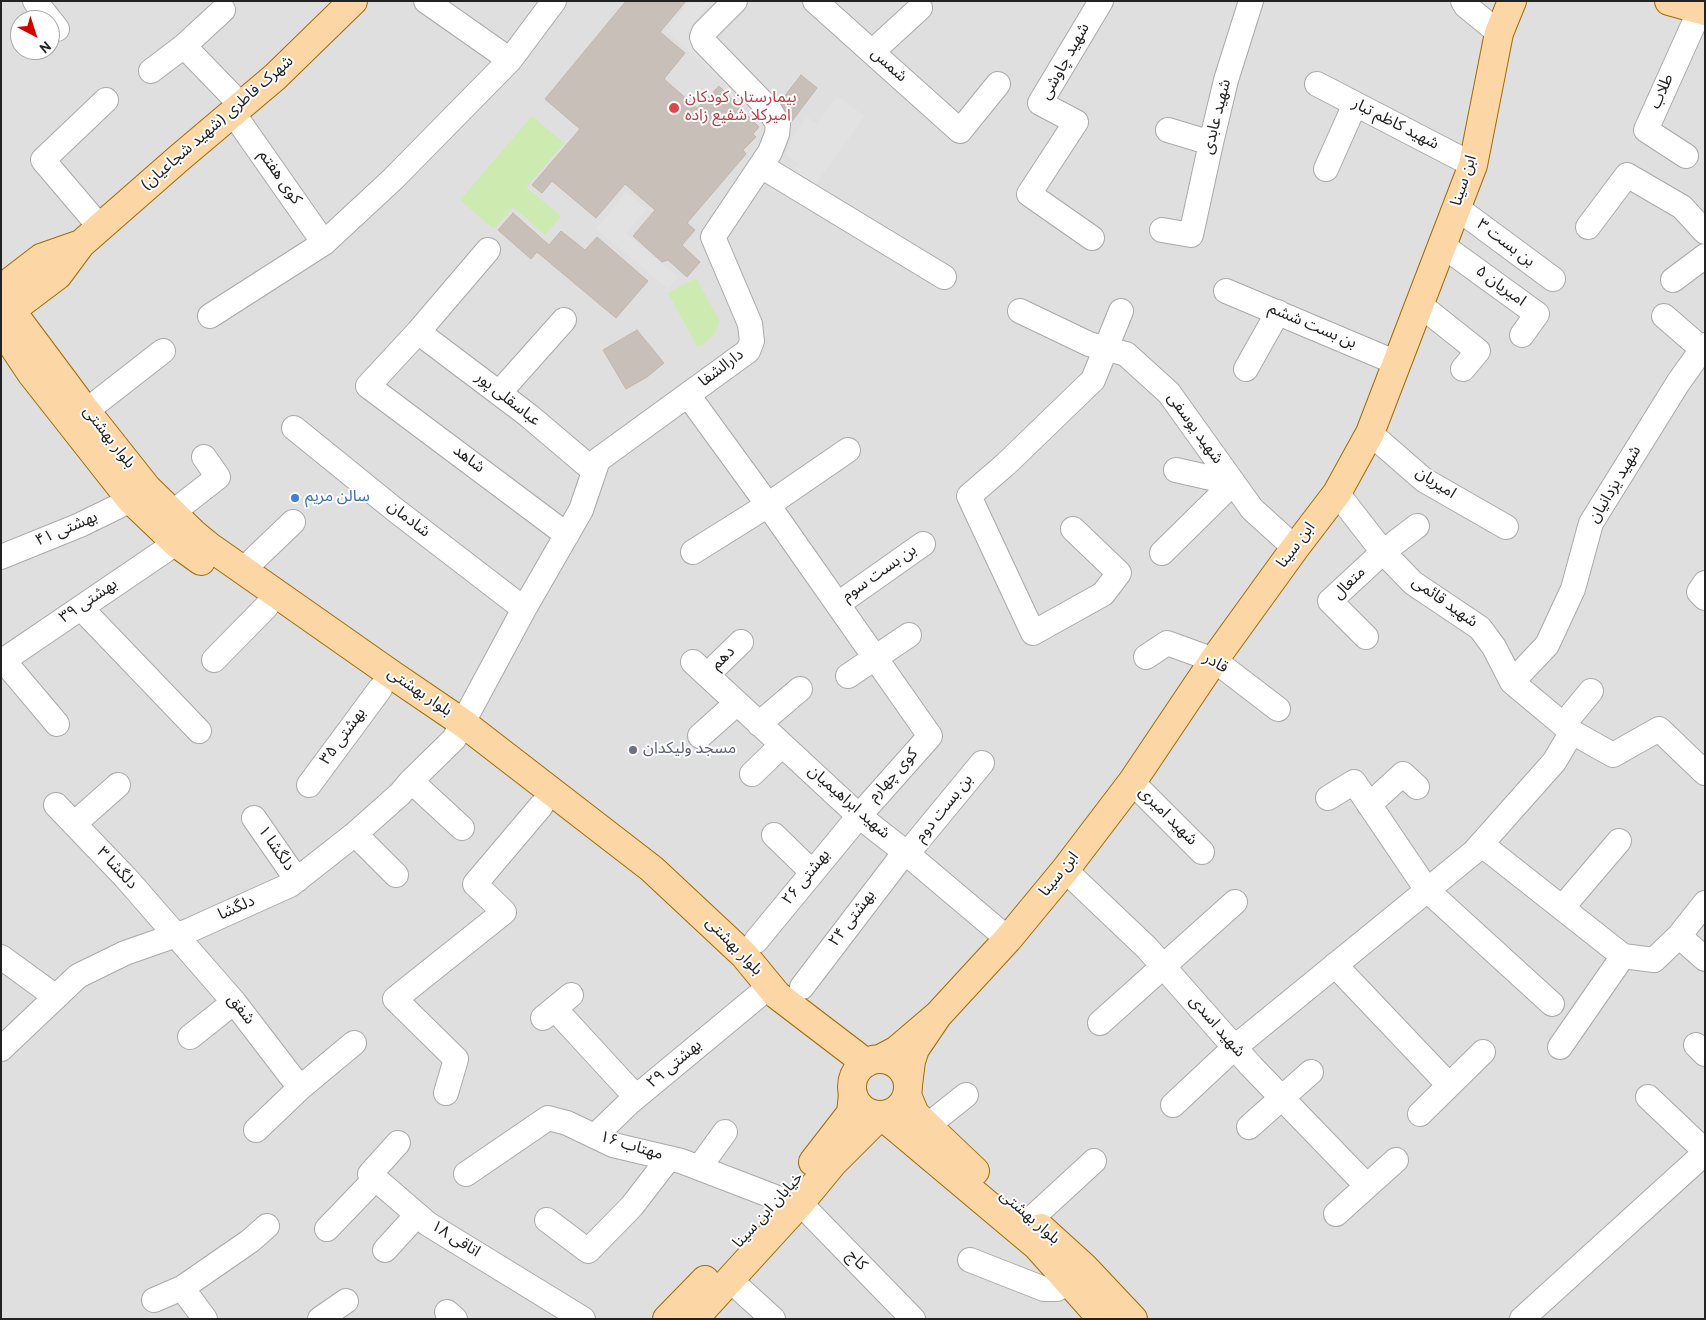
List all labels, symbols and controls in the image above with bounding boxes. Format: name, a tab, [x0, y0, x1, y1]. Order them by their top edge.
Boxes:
north arrow	[10, 10, 60, 60]
street label: شهید چاوشی	[1037, 20, 1095, 104]
text: N	[35, 36, 54, 56]
street label: شمس	[866, 45, 910, 87]
street label: شهرک فاطری (شهید شجاعیان)	[138, 52, 298, 196]
street label: طلاب	[1647, 72, 1679, 112]
street label: شهید عابدی	[1199, 78, 1237, 156]
place label: بیمارستان کودکان امیرکلا شفیع زاده	[685, 89, 796, 127]
street label: شهید کاظم تبار	[1349, 95, 1441, 155]
marker: بیمارستان کودکان امیرکلا شفیع زاده	[667, 101, 681, 115]
street label: کوی هفتم	[253, 147, 305, 209]
street label: ابن سینا	[1448, 153, 1482, 209]
street label: بن بست ۳	[1472, 216, 1538, 272]
street label: امیریان ۵	[1471, 262, 1529, 312]
street label: بن بست ششم	[1265, 300, 1359, 354]
street label: دارالشفا	[696, 346, 748, 392]
street label: عباسقلی پور	[471, 369, 543, 431]
street label: شهید یوسفی	[1162, 390, 1226, 468]
street label: بلوار بهشتی	[78, 403, 138, 473]
street label: شاهد	[448, 442, 488, 478]
street label: شهید یزدانیان	[1585, 443, 1647, 527]
street label: امیریان	[1411, 464, 1459, 504]
place label: سالن مریم	[305, 488, 370, 508]
marker: سالن مریم	[289, 492, 301, 504]
street label: شادمان	[383, 497, 433, 543]
street label: بهشتی ۴۱	[33, 508, 101, 552]
street label: ابن سینا	[1274, 519, 1320, 573]
street label: بن بست سوم	[839, 541, 921, 607]
street label: متعال	[1330, 564, 1370, 604]
street label: شهید قائمی	[1407, 573, 1481, 633]
street label: بهشتی ۳۹	[56, 576, 122, 628]
street label: دهم	[708, 643, 740, 675]
street label: قادر	[1199, 649, 1231, 679]
street label: بلوار بهشتی	[383, 664, 455, 722]
street label: بهشتی ۳۵	[317, 705, 371, 769]
place label: مسجد ولیکدان	[643, 740, 736, 760]
marker: مسجد ولیکدان	[627, 744, 639, 756]
street label: کوی چهارم	[865, 745, 923, 807]
street label: شهید ابراهیمیان	[803, 762, 893, 844]
street label: بن بست دوم	[912, 771, 978, 847]
street label: شهید امیری	[1133, 783, 1201, 851]
street label: دلگشا ۱	[252, 823, 298, 875]
street label: دلگشا ۳	[92, 844, 140, 894]
street label: بهشتی ۲۶	[779, 846, 835, 910]
street label: ابن سینا	[1036, 849, 1084, 901]
street label: بهشتی ۲۴	[826, 887, 880, 951]
street label: دلگشا	[216, 892, 258, 926]
street label: بلوار بهشتی	[700, 914, 766, 980]
street label: شفق	[222, 991, 258, 1029]
street label: شهید اسدی	[1184, 992, 1248, 1062]
street label: بهشتی ۲۹	[644, 1036, 706, 1094]
street label: مهتاب ۱۶	[597, 1128, 665, 1166]
street label: خیابان ابن سینا	[730, 1169, 808, 1253]
street label: بلوار بهشتی	[995, 1187, 1063, 1249]
street label: اتاقی ۱۸	[427, 1217, 483, 1263]
street label: کاج	[842, 1247, 870, 1275]

